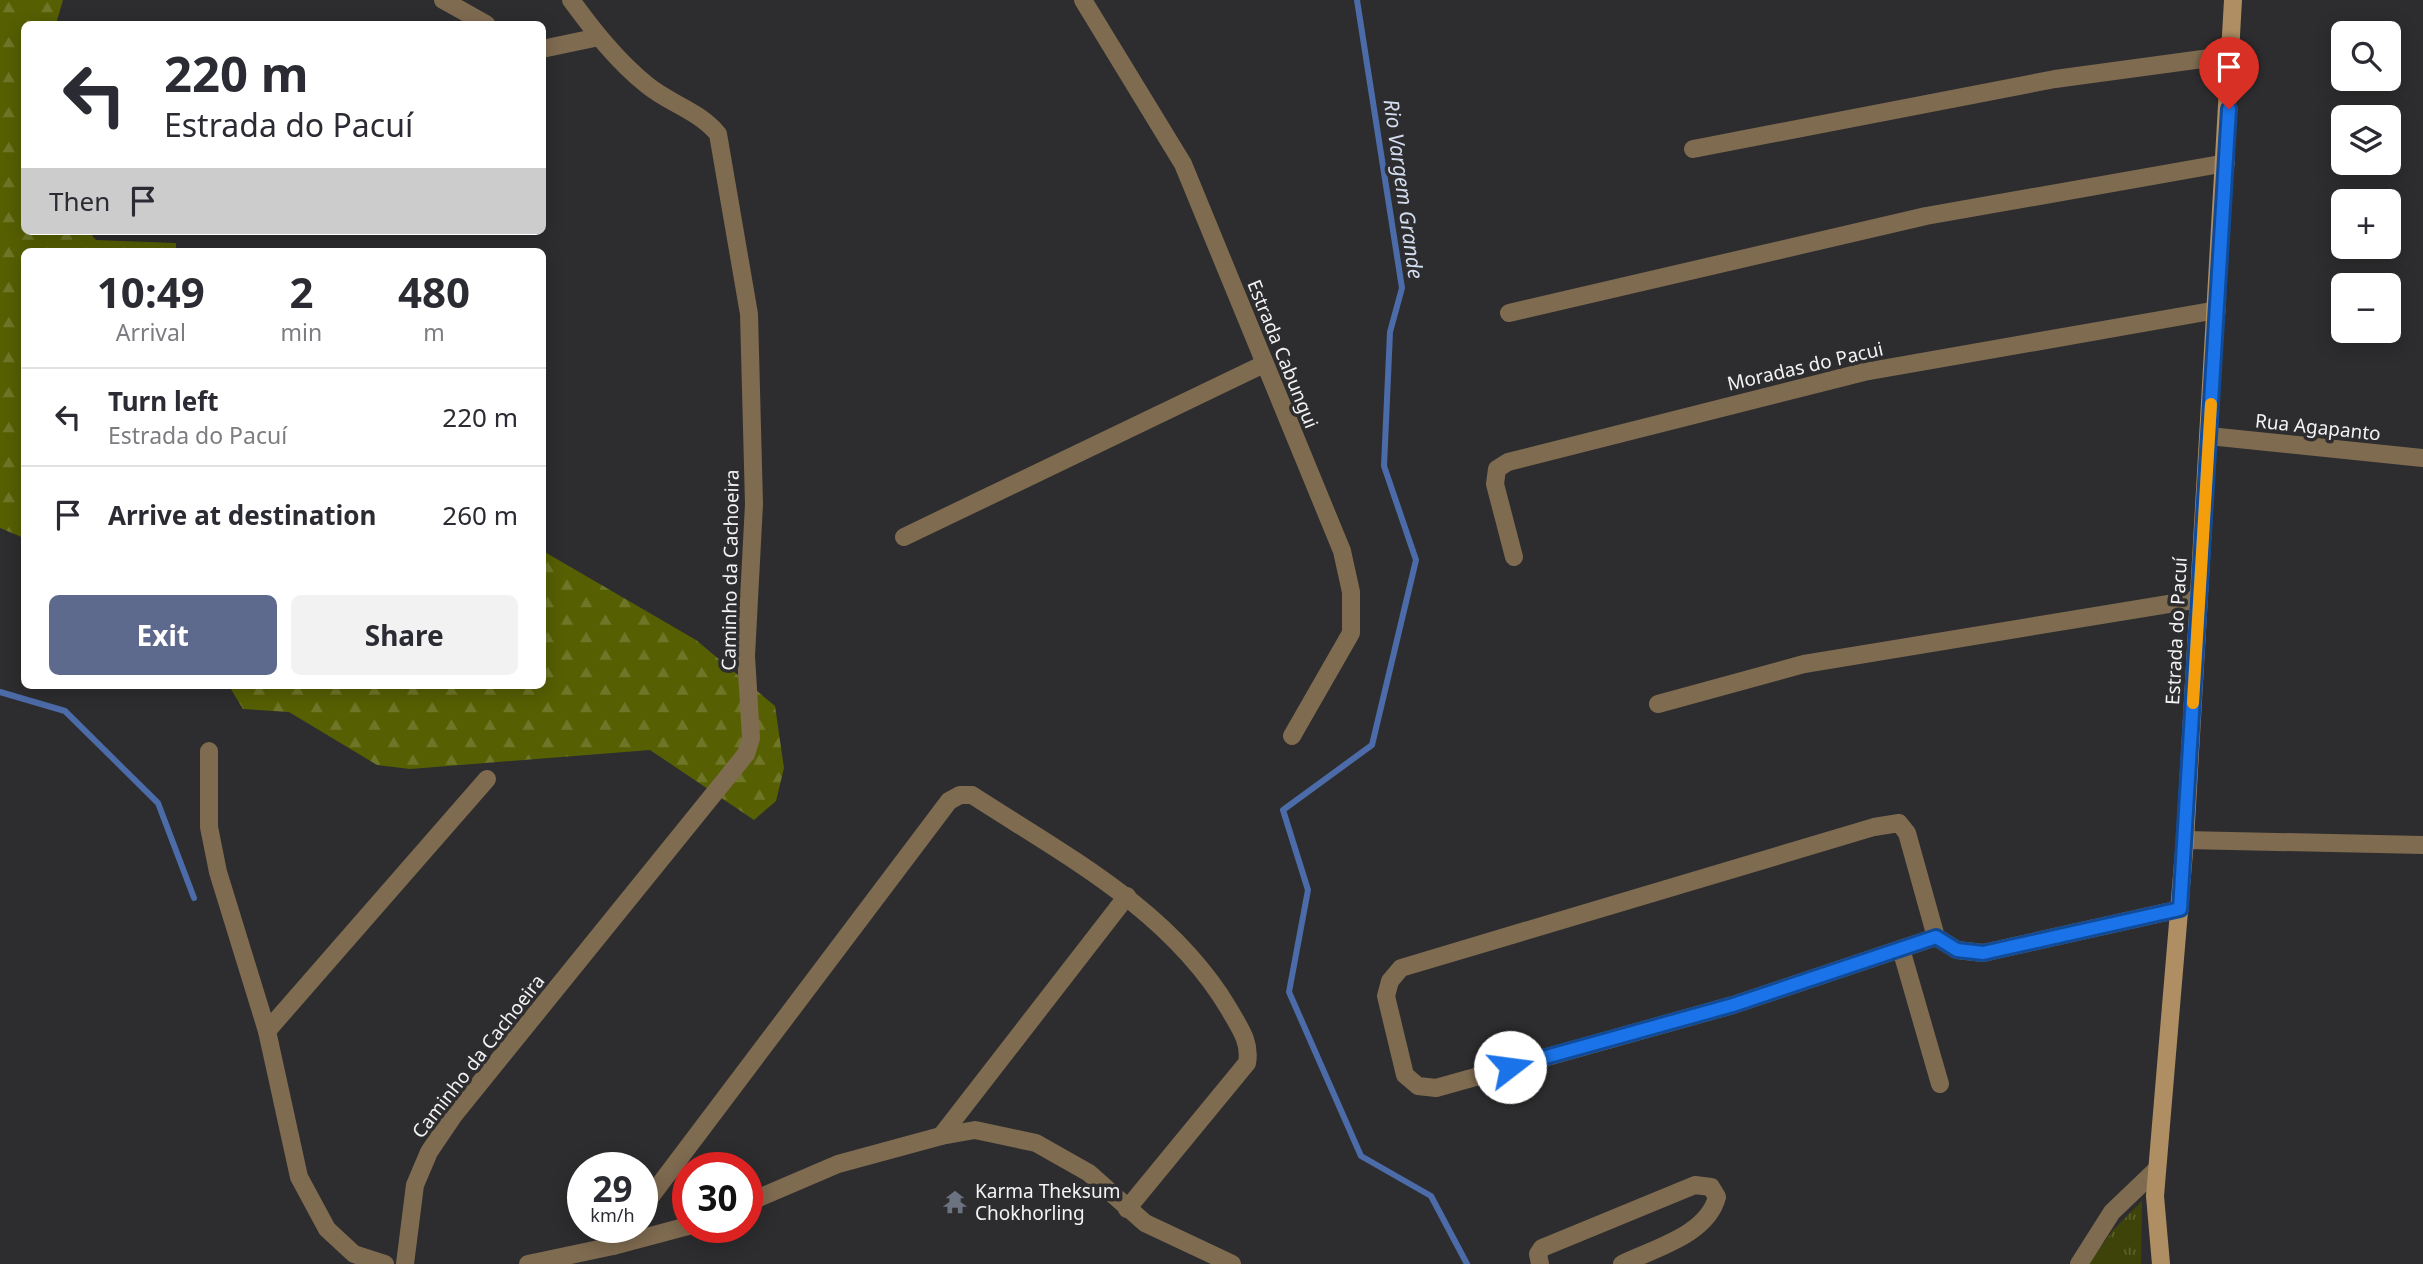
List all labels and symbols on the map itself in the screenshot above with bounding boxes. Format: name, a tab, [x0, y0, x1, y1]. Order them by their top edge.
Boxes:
pin	[2199, 37, 2259, 109]
water label: Rio Vargem Grande	[1378, 97, 1430, 281]
street label: Estrada Cabungui	[1241, 276, 1325, 432]
street label: Moradas do Pacui	[1724, 335, 1886, 397]
street label: Rua Agapanto	[2254, 407, 2382, 447]
street label: Caminho da Cachoeira	[715, 469, 745, 671]
street label: Estrada do Pacuí	[2159, 555, 2193, 706]
street label: Caminho da Cachoeira	[406, 969, 550, 1143]
position arrow	[1473, 1030, 1547, 1104]
speed limit sign: 30	[672, 1152, 763, 1243]
place label: Karma Theksum Chokhorling	[975, 1178, 1120, 1226]
temple icon: Karma Theksum Chokhorling	[941, 1188, 969, 1216]

